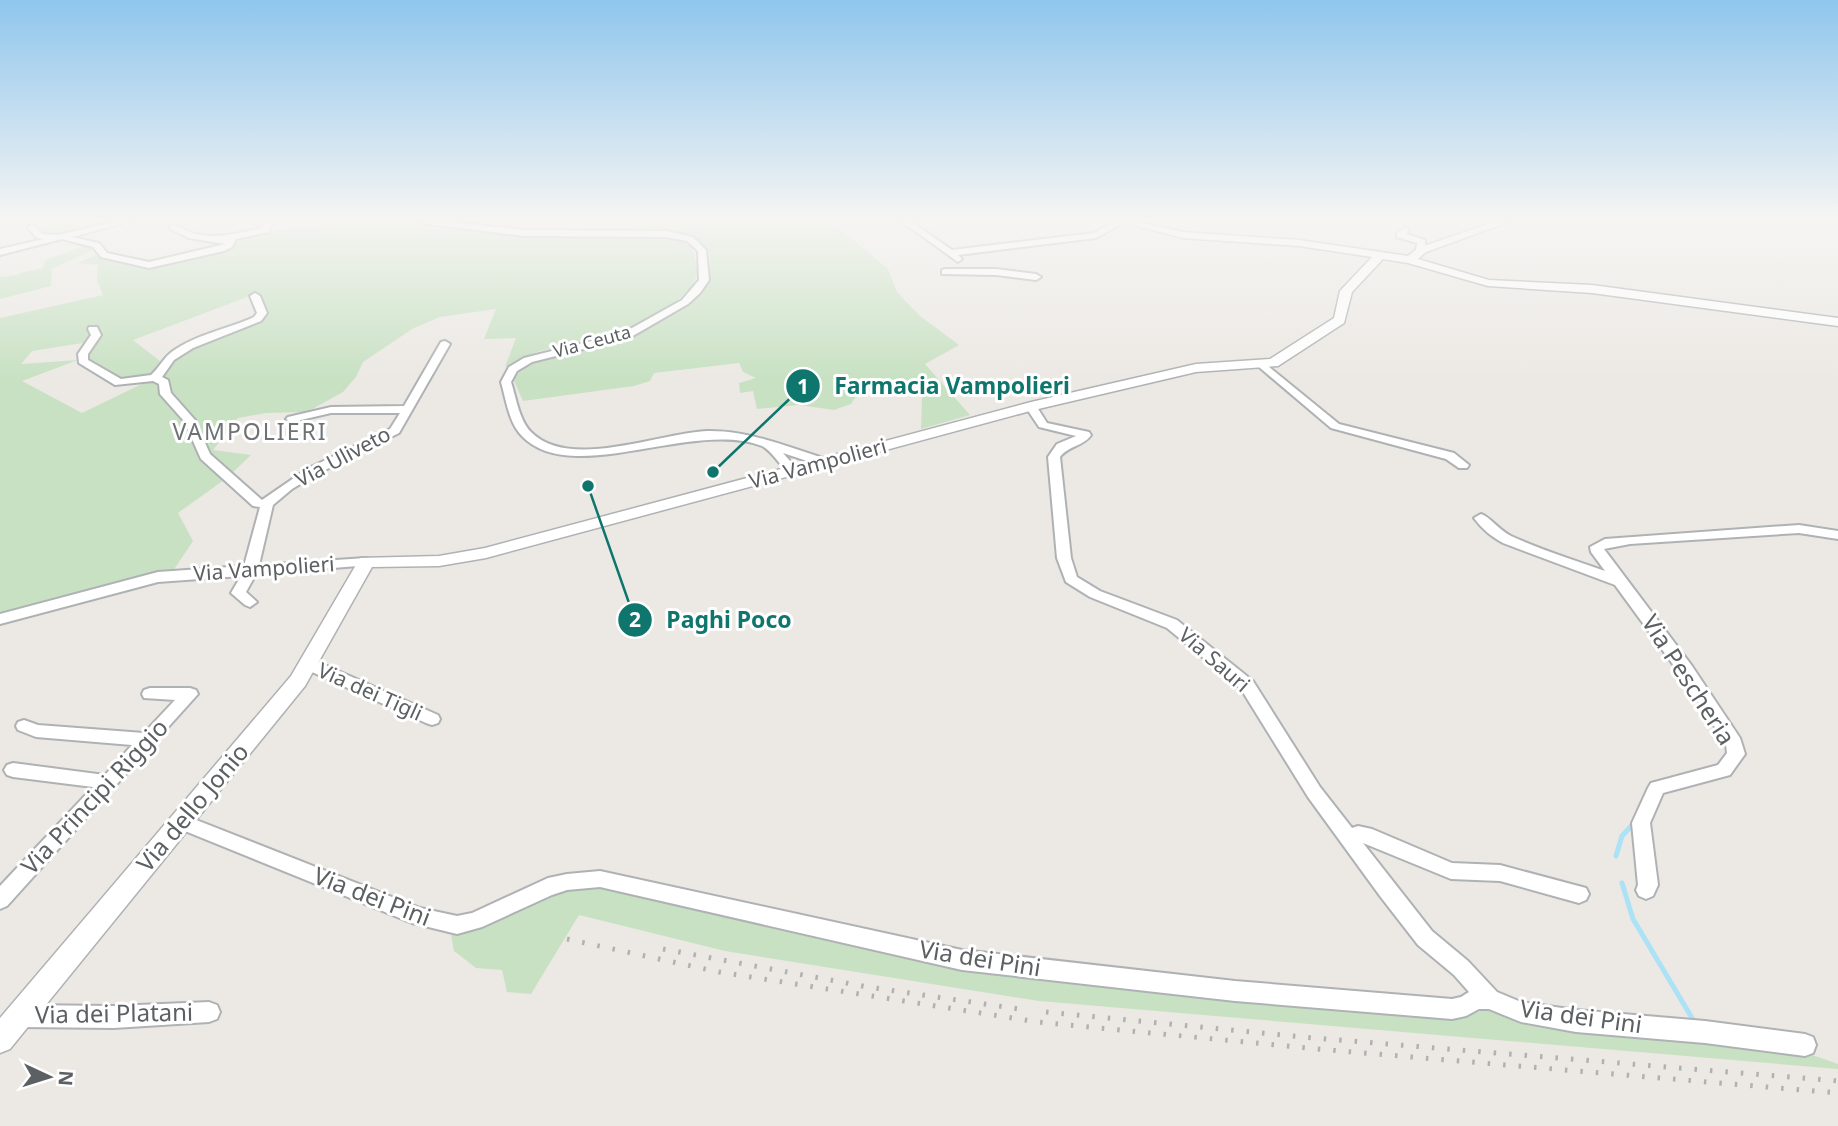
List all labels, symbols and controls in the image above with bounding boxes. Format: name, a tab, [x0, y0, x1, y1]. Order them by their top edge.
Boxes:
street label: Via Ceuta	[550, 319, 633, 363]
callout: Farmacia Vampolieri	[786, 364, 1084, 408]
text: Farmacia Vampolieri	[834, 369, 1070, 401]
text: 1	[797, 372, 809, 400]
district label: VAMPOLIERI	[172, 415, 328, 447]
street label: Via Uliveto	[290, 419, 395, 493]
street label: Via Vampolieri	[746, 431, 890, 495]
street label: Via Vampolieri	[193, 549, 335, 587]
callout: Paghi Poco	[617, 598, 805, 642]
text: Paghi Poco	[666, 603, 792, 635]
text: 2	[629, 605, 641, 633]
street label: Via Pescheria	[1635, 608, 1744, 751]
street label: Via Sauri	[1173, 621, 1256, 698]
street label: Via dei Tigli	[314, 656, 427, 727]
street label: Via Principi Riggio	[13, 711, 175, 881]
street label: Via dello Jonio	[128, 736, 255, 878]
street label: Via dei Pini	[309, 858, 436, 933]
street label: Via dei Pini	[917, 932, 1043, 983]
street label: Via dei Pini	[1518, 991, 1644, 1040]
street label: Via dei Platani	[35, 995, 193, 1030]
north arrow	[14, 1042, 84, 1112]
text: N	[52, 1070, 79, 1087]

